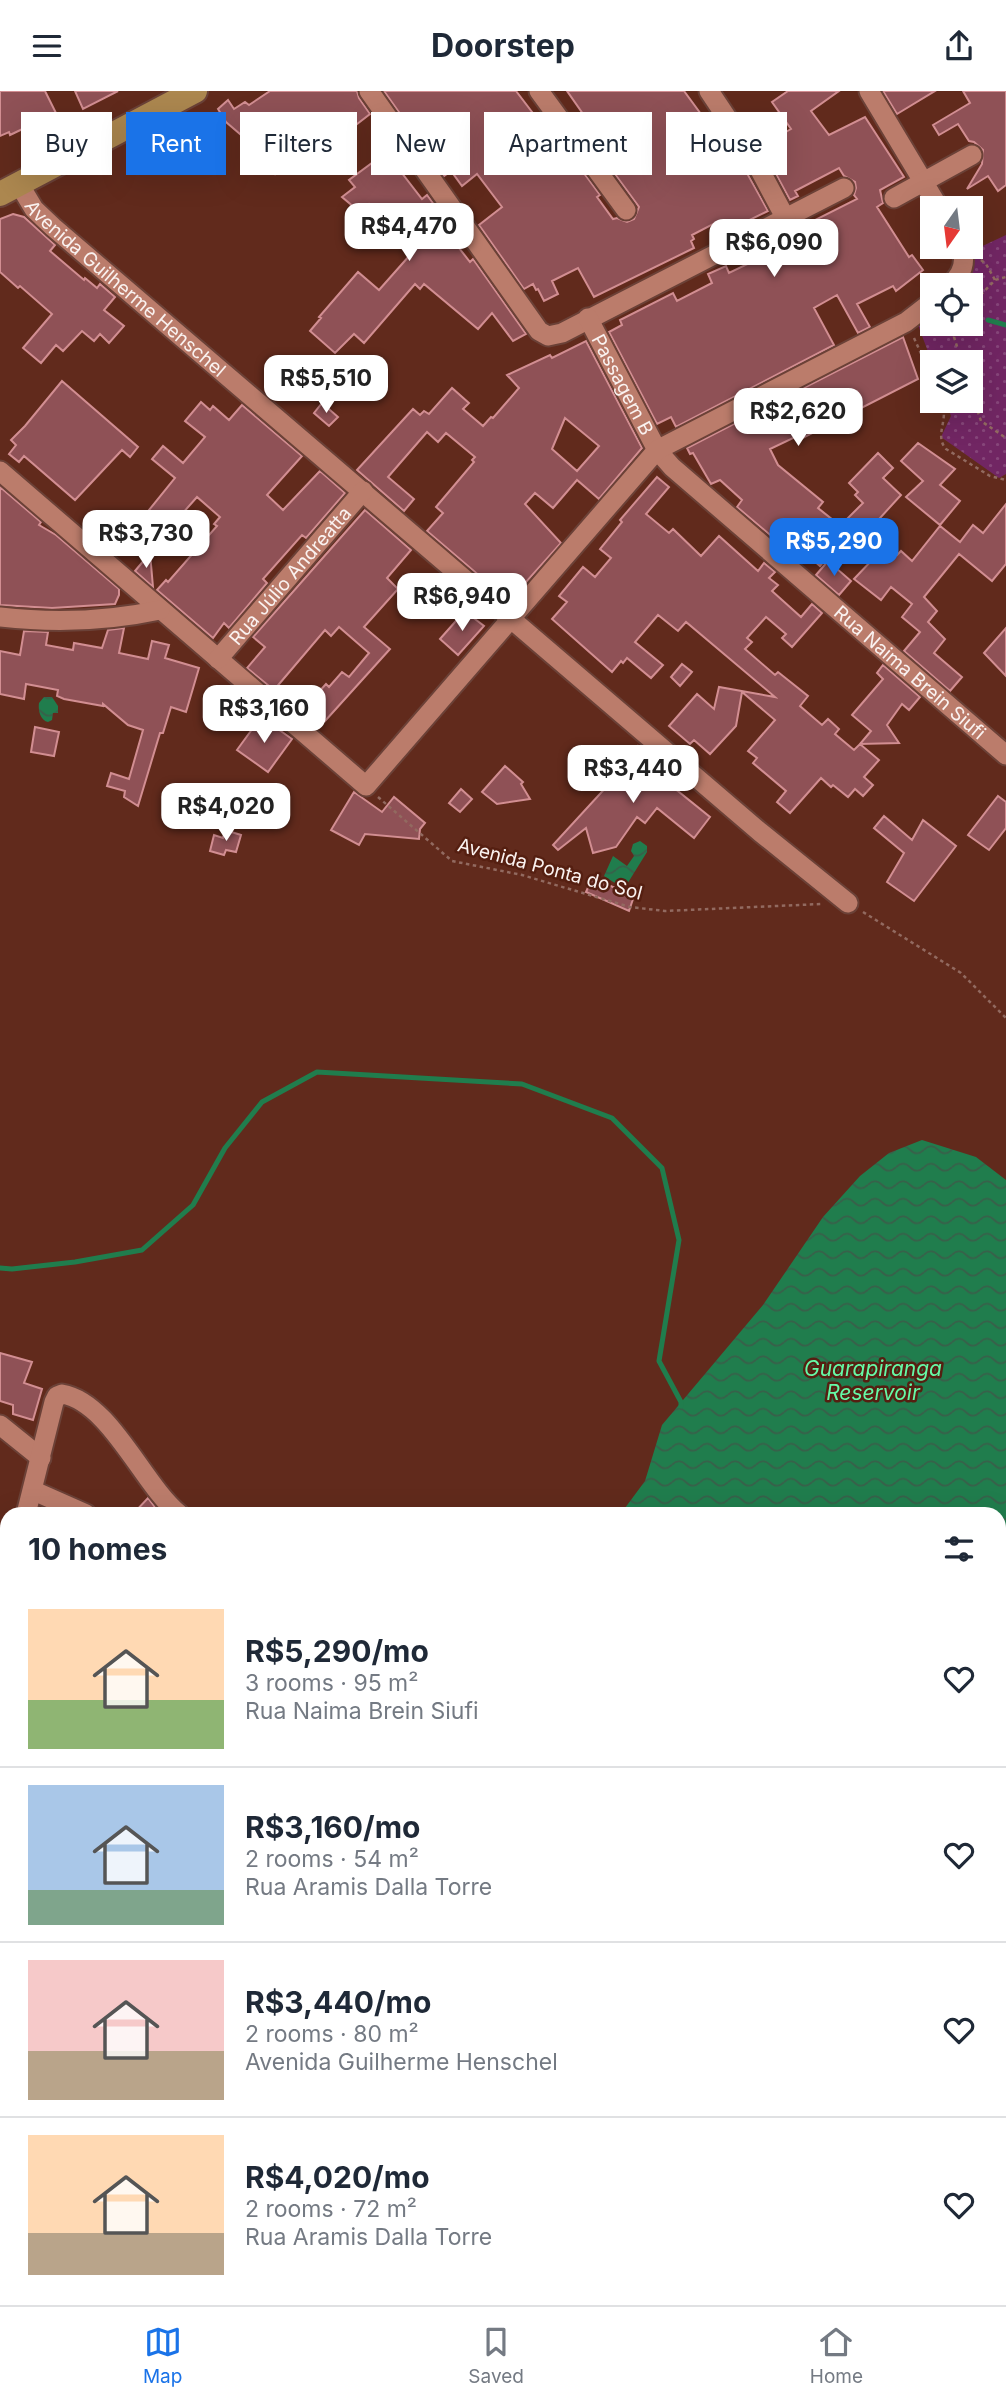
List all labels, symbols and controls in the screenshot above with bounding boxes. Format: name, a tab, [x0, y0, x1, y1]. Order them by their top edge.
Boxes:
text: Doorstep	[431, 26, 575, 65]
icon: menu	[28, 27, 66, 65]
icon: share	[940, 27, 978, 65]
chip: Buy	[21, 112, 112, 175]
chip: Rent	[126, 112, 226, 175]
chip: Filters	[240, 112, 357, 175]
chip: New	[371, 112, 470, 175]
chip: Apartment	[484, 112, 652, 175]
chip: House	[666, 112, 787, 175]
street label: Avenida Guilherme Henschel	[20, 196, 231, 381]
north arrow	[920, 196, 984, 259]
map controls	[920, 196, 983, 413]
pin: R$4,470	[344, 204, 474, 263]
text: R$4,470	[361, 212, 457, 240]
pin: R$6,090	[709, 219, 839, 279]
text: R$6,090	[725, 228, 823, 256]
button: locate	[920, 273, 983, 336]
street label: Passagem B	[587, 330, 659, 439]
button: layers	[920, 350, 983, 413]
pin: R$5,510	[261, 355, 391, 415]
text: R$5,510	[280, 364, 372, 392]
pin: R$2,620	[733, 389, 863, 448]
text: R$2,620	[750, 397, 846, 425]
street label: Rua Júlio Andreatta	[224, 502, 356, 650]
pin: R$3,730	[81, 511, 211, 570]
text: R$3,730	[99, 519, 193, 547]
pin: R$5,290	[769, 519, 899, 578]
text: R$5,290	[786, 527, 882, 555]
pin: R$6,940	[397, 573, 527, 633]
text: R$6,940	[413, 582, 511, 610]
street label: Rua Naima Brein Siufi	[829, 601, 991, 744]
pin: R$3,160	[199, 685, 329, 745]
text: R$3,160	[219, 694, 309, 722]
pin: R$3,440	[568, 745, 698, 805]
text: R$3,440	[584, 754, 682, 782]
pin: R$4,020	[161, 783, 291, 843]
text: R$4,020	[177, 792, 275, 820]
street label: Avenida Ponta do Sol	[455, 833, 645, 905]
water label: Guarapiranga Reservoir	[804, 1356, 942, 1405]
icon: filters	[940, 1530, 978, 1568]
text: 10 homes	[28, 1531, 167, 1567]
text: R$5,290/mo	[245, 1633, 429, 1669]
icon: home	[84, 1637, 168, 1721]
icon: heart	[940, 1660, 978, 1698]
text: 3 rooms · 95 m²	[245, 1669, 418, 1697]
text: Rua Naima Brein Siufi	[245, 1697, 479, 1725]
text: R$3,160/mo	[245, 1809, 420, 1845]
icon: home	[84, 1813, 168, 1897]
icon: heart	[940, 1836, 978, 1874]
text: 2 rooms · 54 m²	[245, 1845, 419, 1873]
text: Rua Aramis Dalla Torre	[245, 1873, 492, 1901]
text: R$3,440/mo	[245, 1984, 431, 2020]
icon: home	[84, 1988, 168, 2072]
icon: heart	[940, 2011, 978, 2049]
text: 2 rooms · 80 m²	[245, 2020, 419, 2048]
text: Avenida Guilherme Henschel	[245, 2048, 558, 2076]
text: R$4,020/mo	[245, 2159, 430, 2195]
icon: home	[84, 2163, 168, 2247]
icon: heart	[940, 2186, 978, 2224]
text: 2 rooms · 72 m²	[245, 2195, 417, 2223]
text: Rua Aramis Dalla Torre	[245, 2223, 492, 2251]
tab: Map	[143, 2323, 182, 2388]
tab: Saved	[468, 2323, 524, 2388]
tab: Home	[810, 2323, 863, 2388]

